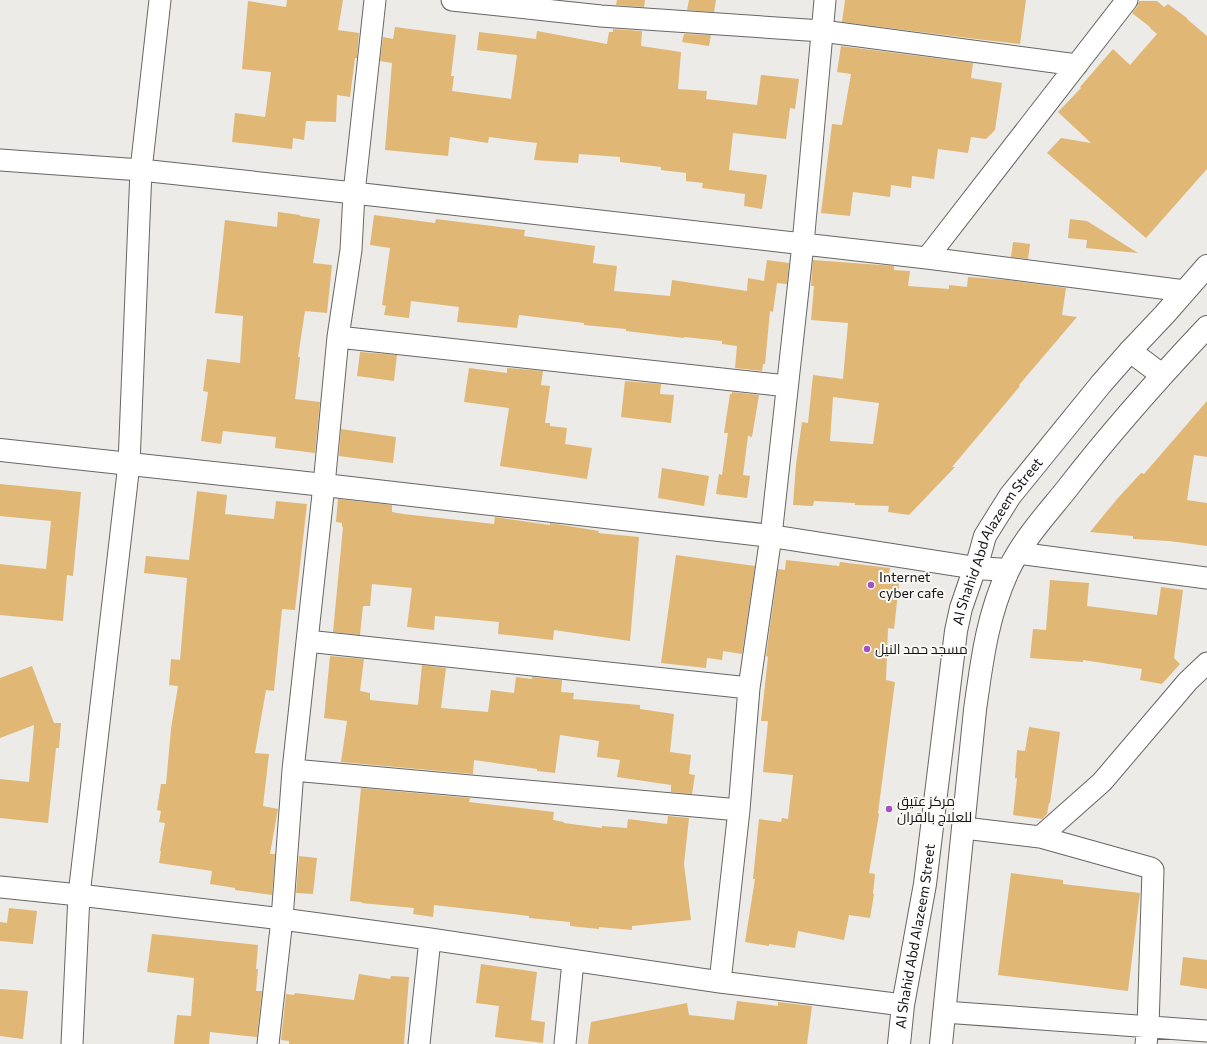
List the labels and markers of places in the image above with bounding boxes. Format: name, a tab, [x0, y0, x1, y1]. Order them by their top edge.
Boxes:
place label: Internet cyber cafe	[879, 568, 944, 601]
marker: Internet cyber cafe	[866, 580, 876, 590]
place label: مسجد حمد النيل	[875, 640, 968, 657]
marker: مسجد حمد النيل	[862, 644, 872, 654]
place label: مركز عتيق للعلاج بالقران	[897, 792, 972, 826]
marker: مركز عتيق للعلاج بالقران	[884, 804, 894, 814]

